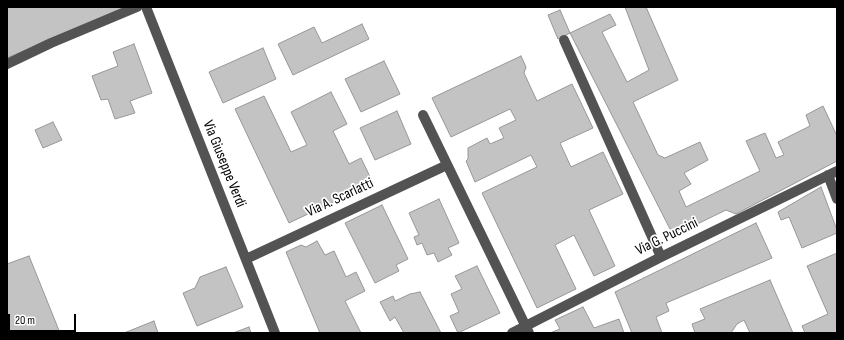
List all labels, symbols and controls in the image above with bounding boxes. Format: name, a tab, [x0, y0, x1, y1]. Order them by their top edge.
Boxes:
street label: Via Giuseppe Verdi	[198, 118, 250, 210]
street label: Via A. Scarlatti	[303, 175, 377, 221]
street label: Via G. Puccini	[633, 214, 701, 260]
scale bar	[10, 306, 78, 332]
text: 20 m	[15, 313, 35, 328]

